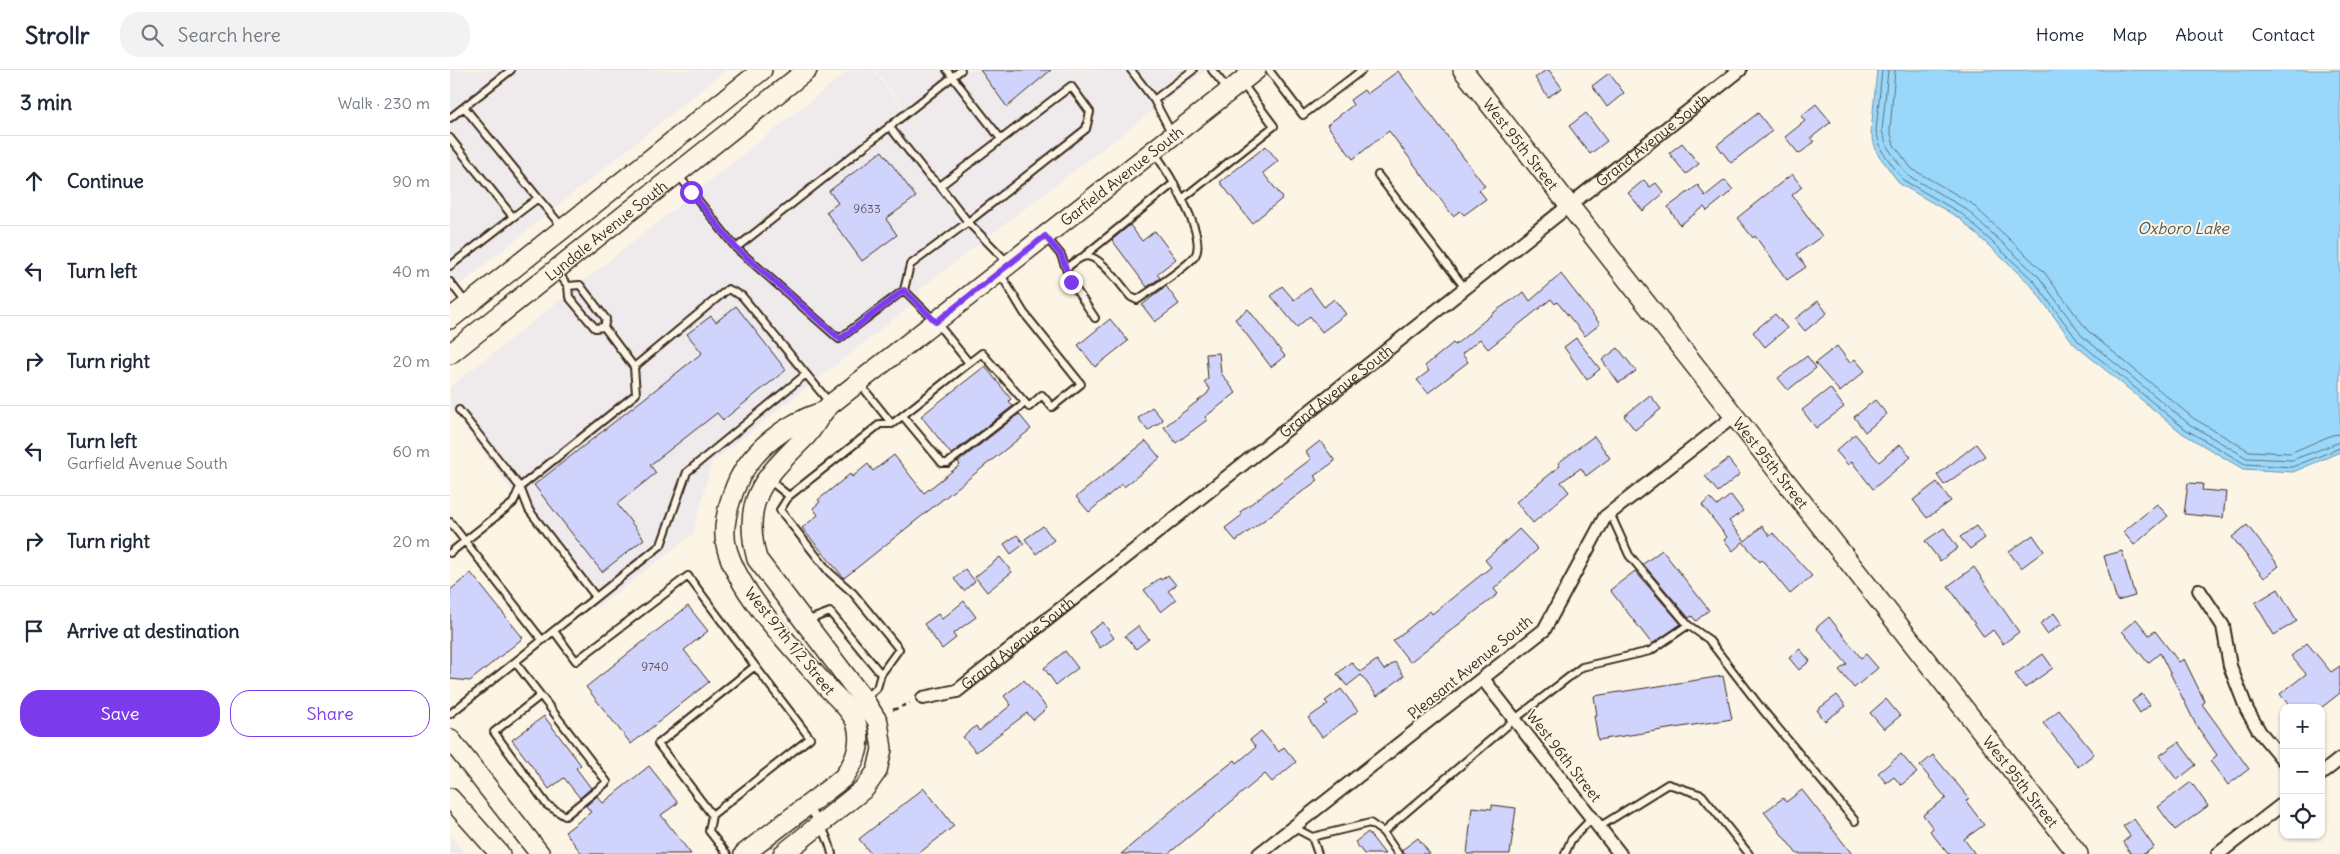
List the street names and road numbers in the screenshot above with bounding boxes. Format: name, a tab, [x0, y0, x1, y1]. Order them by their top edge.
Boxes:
street label: Grand Avenue South	[1592, 89, 1713, 190]
street label: West 95th Street	[1479, 94, 1563, 194]
street label: Garfield Avenue South	[1056, 121, 1187, 230]
street label: Lyndale Avenue South	[541, 176, 671, 284]
street label: Grand Avenue South	[1275, 340, 1397, 442]
street label: West 95th Street	[1729, 413, 1813, 512]
street label: West 97th 1/2 Street	[741, 583, 839, 699]
street label: Grand Avenue South	[957, 592, 1078, 694]
street label: Pleasant Avenue South	[1404, 611, 1536, 723]
street label: West 96th Street	[1522, 706, 1606, 806]
street label: West 95th Street	[1979, 732, 2063, 831]

